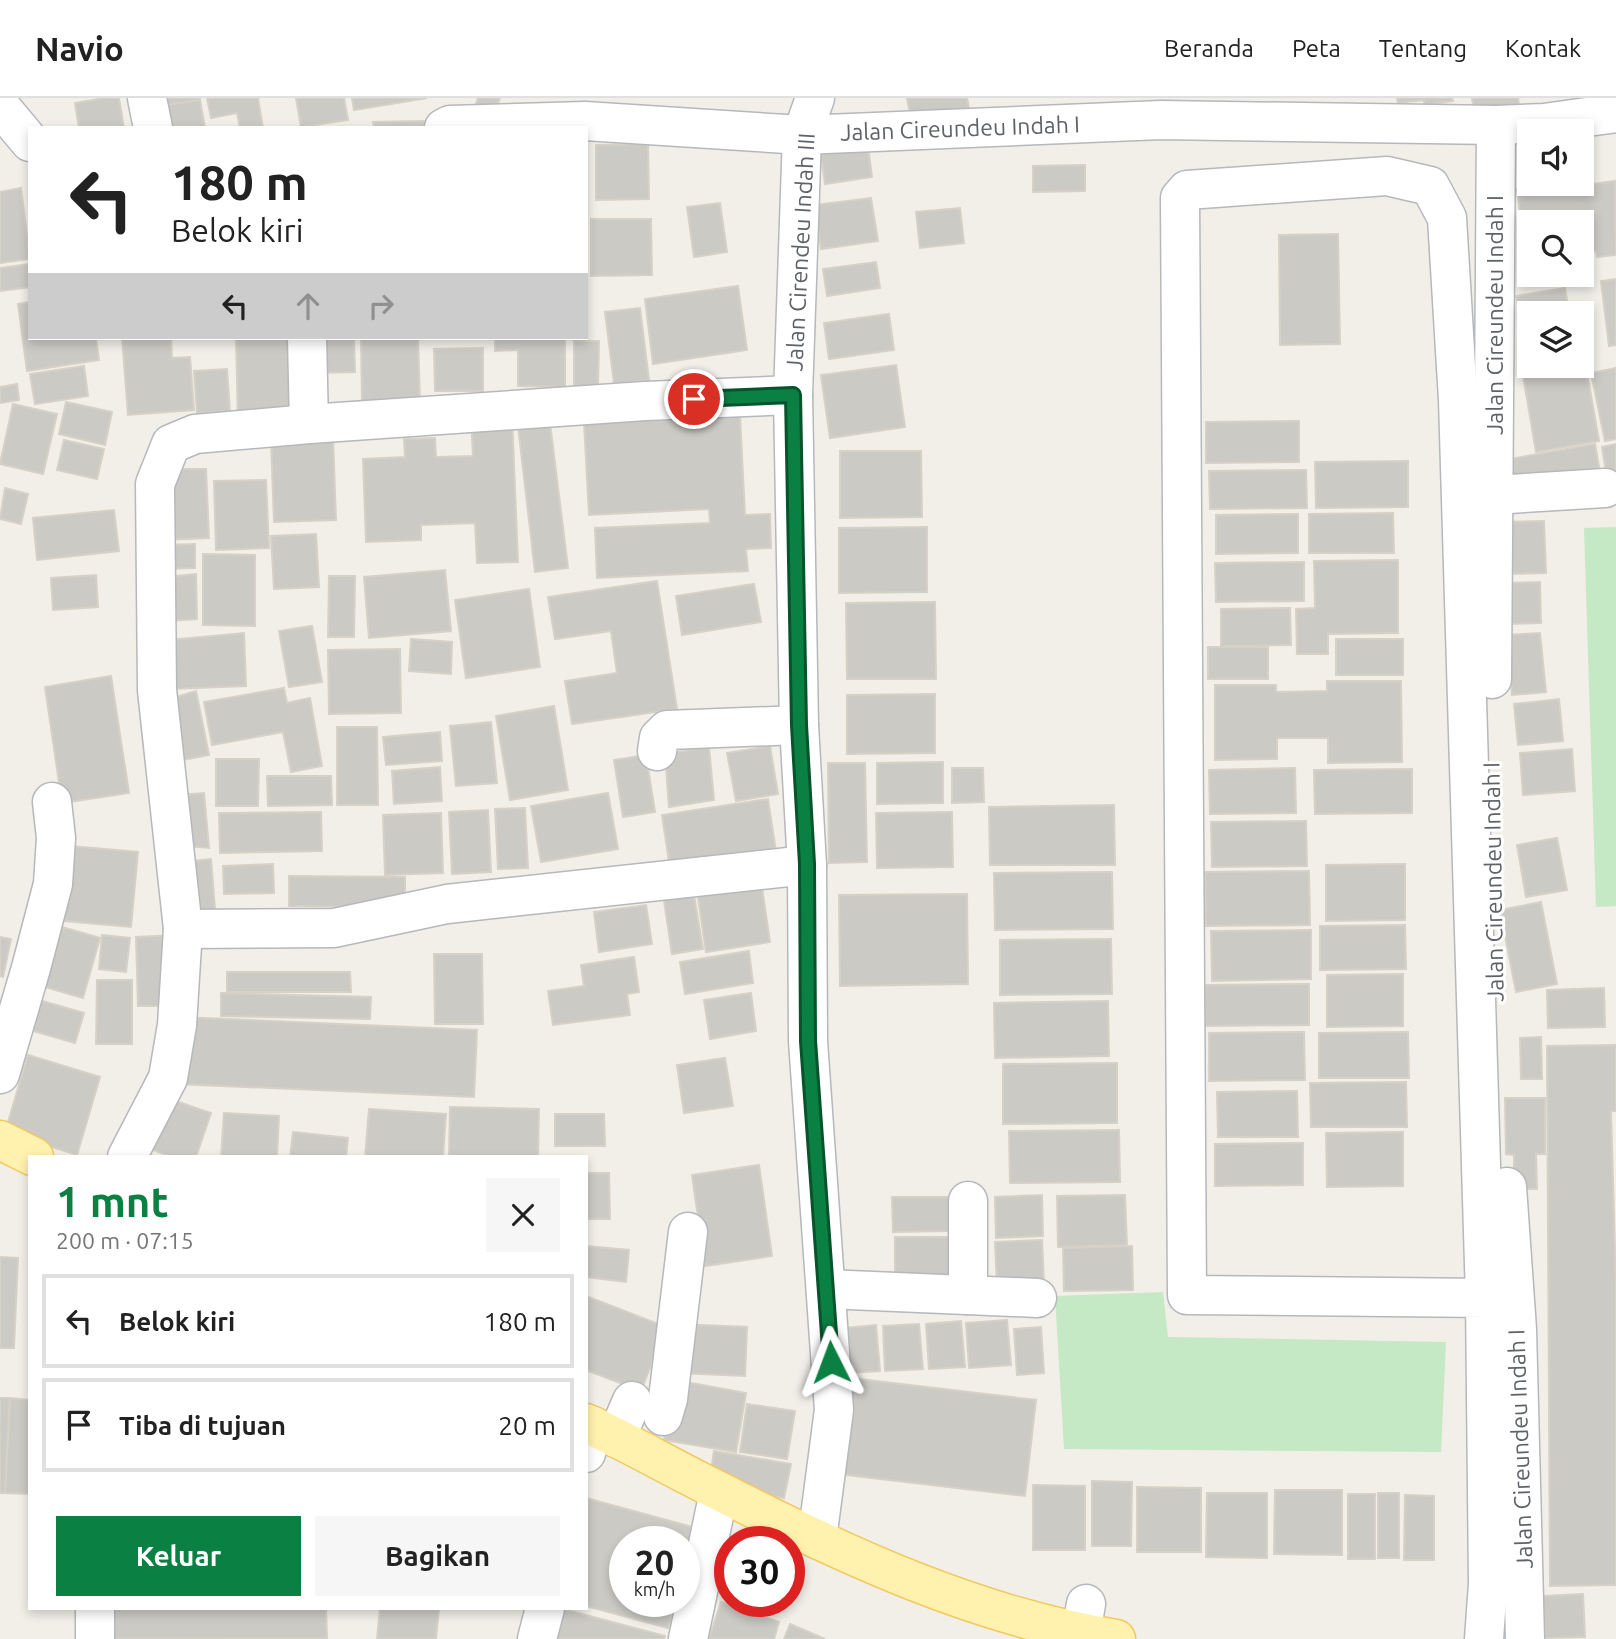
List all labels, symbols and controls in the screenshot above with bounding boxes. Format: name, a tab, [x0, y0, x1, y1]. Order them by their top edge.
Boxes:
text: Navio	[35, 30, 124, 67]
text: Beranda	[1164, 35, 1254, 62]
text: Peta	[1292, 35, 1341, 62]
text: Tentang	[1379, 35, 1467, 62]
text: Kontak	[1505, 35, 1581, 62]
street label: Jalan Cireundeu Indah I	[840, 111, 1080, 145]
map controls	[1517, 119, 1594, 378]
button: sound	[1517, 119, 1594, 196]
street label: Jalan Cirendeu Indah III	[781, 132, 819, 372]
icon: left	[56, 154, 147, 245]
text: 180 m	[171, 154, 308, 209]
street label: Jalan Cireundeu Indah I	[1482, 195, 1507, 435]
button: search	[1517, 210, 1594, 287]
text: Belok kiri	[171, 212, 303, 248]
icon: left	[216, 287, 254, 325]
icon: ahead	[289, 287, 327, 325]
icon: right	[362, 287, 400, 325]
button: layers	[1517, 301, 1594, 378]
pin	[664, 369, 724, 429]
icon: arrive	[675, 380, 713, 418]
street label: Jalan Cireundeu Indah I	[1478, 762, 1508, 1002]
text: 1 mnt	[56, 1178, 169, 1225]
button: close	[486, 1178, 560, 1252]
text: 200 m · 07:15	[56, 1228, 194, 1253]
icon: left	[60, 1302, 98, 1340]
text: Belok kiri	[119, 1307, 235, 1336]
text: 180 m	[484, 1307, 556, 1336]
position arrow	[794, 1325, 868, 1399]
street label: Jalan Cireundeu Indah I	[1503, 1329, 1537, 1569]
icon: arrive	[60, 1406, 98, 1444]
text: Tiba di tujuan	[119, 1411, 286, 1440]
text: 20 m	[498, 1411, 556, 1440]
button: Keluar	[56, 1516, 301, 1596]
button: Bagikan	[315, 1516, 560, 1596]
speed limit sign: 30	[714, 1526, 805, 1617]
text: 20	[635, 1542, 674, 1582]
text: km/h	[634, 1579, 675, 1599]

